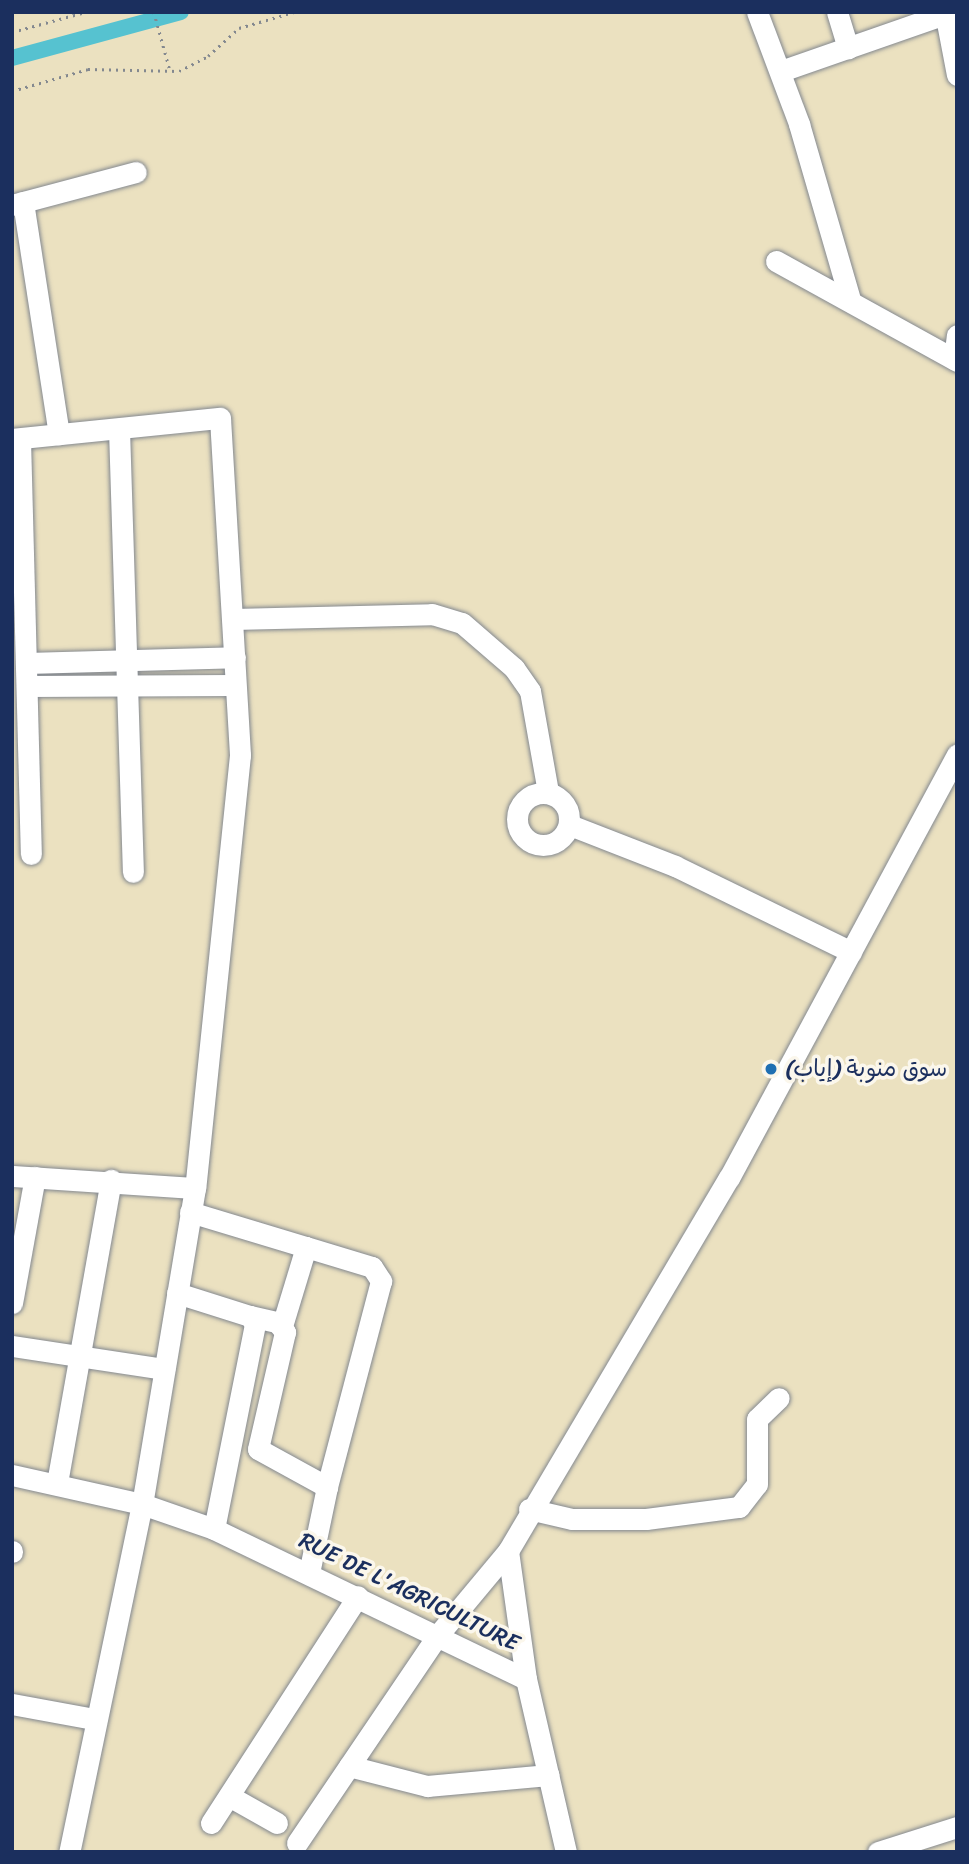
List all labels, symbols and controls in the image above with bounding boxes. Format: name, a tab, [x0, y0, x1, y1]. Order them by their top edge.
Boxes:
place label: سوق منوبة (إياب)	[785, 1055, 947, 1083]
marker: سوق منوبة (إياب)	[763, 1061, 779, 1077]
street label: RUE DE L'AGRICULTURE	[294, 1526, 524, 1658]

